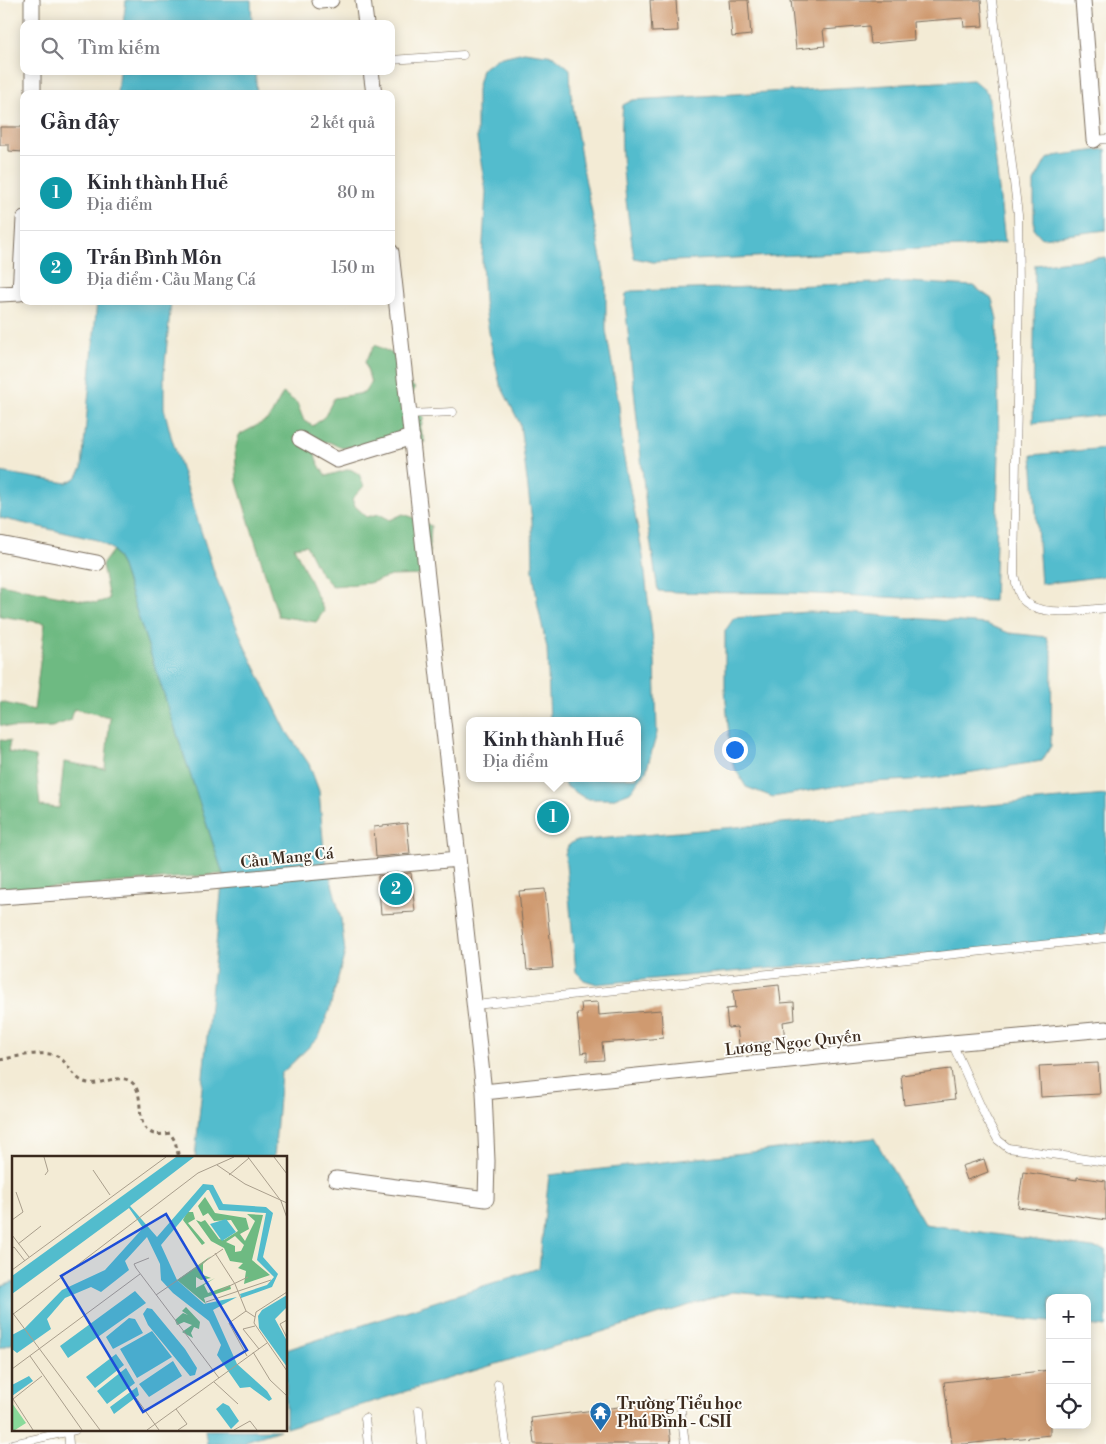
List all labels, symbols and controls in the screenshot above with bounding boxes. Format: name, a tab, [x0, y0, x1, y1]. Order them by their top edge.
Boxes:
search box	[20, 20, 395, 75]
icon: search	[38, 34, 66, 62]
text: Tìm kiếm	[78, 36, 161, 60]
text: Gần đây	[40, 110, 119, 136]
text: 2 kết quả	[310, 113, 375, 133]
text: Kinh thành Huế	[87, 171, 228, 195]
text: 1	[52, 183, 60, 203]
text: 80 m	[337, 183, 375, 203]
text: Địa điểm	[87, 195, 153, 215]
text: Trấn Bình Môn	[87, 246, 222, 270]
text: 2	[51, 258, 61, 278]
text: 150 m	[331, 258, 375, 278]
text: Địa điểm · Cầu Mang Cá	[87, 270, 256, 290]
popup	[466, 717, 641, 782]
text: Kinh thành Huế	[483, 728, 624, 752]
your location	[722, 737, 748, 763]
text: Địa điểm	[483, 752, 548, 772]
pin: 1	[537, 798, 569, 836]
street label: Cầu Mang Cá	[239, 843, 336, 873]
pin: 2	[380, 870, 412, 908]
street label: Lương Ngọc Quyến	[724, 1026, 863, 1060]
inset map	[12, 1156, 288, 1432]
map controls	[1046, 1294, 1091, 1429]
button: +	[1046, 1294, 1091, 1339]
button: −	[1046, 1339, 1091, 1384]
button: locate	[1046, 1384, 1091, 1429]
place label: Trường Tiểu học Phú Bình - CSII	[617, 1394, 742, 1432]
temple icon: Trường Tiểu học Phú Bình - CSII	[589, 1400, 613, 1431]

